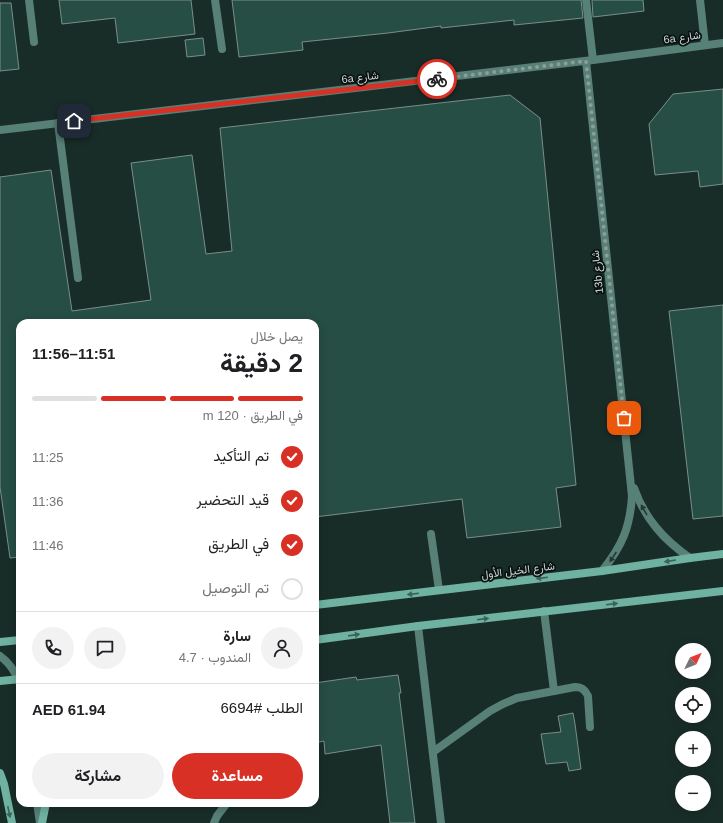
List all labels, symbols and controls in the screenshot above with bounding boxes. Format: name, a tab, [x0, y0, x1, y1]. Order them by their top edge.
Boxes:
street label: 6a شارع	[663, 28, 702, 48]
courier	[417, 59, 457, 99]
icon: bike	[426, 68, 448, 90]
street label: 6a شارع	[341, 69, 380, 87]
pin	[57, 104, 91, 138]
icon: home	[63, 110, 85, 132]
street label: 13b شارع	[589, 249, 607, 294]
text: يصل خلال	[251, 329, 303, 344]
text: 11:51–11:56	[32, 345, 115, 362]
text: 2 دقيقة	[220, 348, 303, 378]
pin	[607, 401, 641, 435]
icon: bag	[613, 407, 635, 429]
text: في الطريق · 120 m	[203, 408, 303, 423]
icon: check	[281, 446, 303, 468]
text: تم التأكيد	[213, 447, 269, 464]
text: 11:25	[32, 450, 64, 465]
icon: check	[281, 490, 303, 512]
text: قيد التحضير	[197, 491, 269, 508]
text: 11:36	[32, 494, 64, 509]
one-way arrow	[641, 504, 648, 516]
icon: check	[281, 534, 303, 556]
text: في الطريق	[208, 535, 269, 552]
text: 11:46	[32, 538, 64, 553]
one-way arrow	[609, 551, 616, 563]
one-way arrow	[664, 558, 677, 564]
street label: شارع الخيل الأول	[481, 560, 556, 582]
one-way arrow	[536, 575, 548, 581]
text: تم التوصيل	[202, 579, 269, 596]
one-way arrow	[406, 590, 419, 597]
one-way arrow	[606, 600, 618, 607]
one-way arrow	[477, 615, 489, 622]
button: phone	[32, 627, 74, 669]
button: chat	[84, 627, 126, 669]
text: سارة	[223, 627, 251, 644]
button: person	[261, 627, 303, 669]
one-way arrow	[348, 632, 360, 638]
north arrow	[675, 643, 711, 679]
map controls	[675, 643, 711, 811]
text: المندوب · 4.7	[179, 650, 251, 665]
button: locate	[675, 687, 711, 723]
text: الطلب #6694	[220, 699, 303, 716]
text: AED 61.94	[32, 701, 105, 718]
button: +	[675, 731, 711, 767]
button: مشاركة	[32, 753, 164, 799]
button: مساعدة	[172, 753, 303, 799]
button: −	[675, 775, 711, 811]
one-way arrow	[7, 805, 13, 818]

